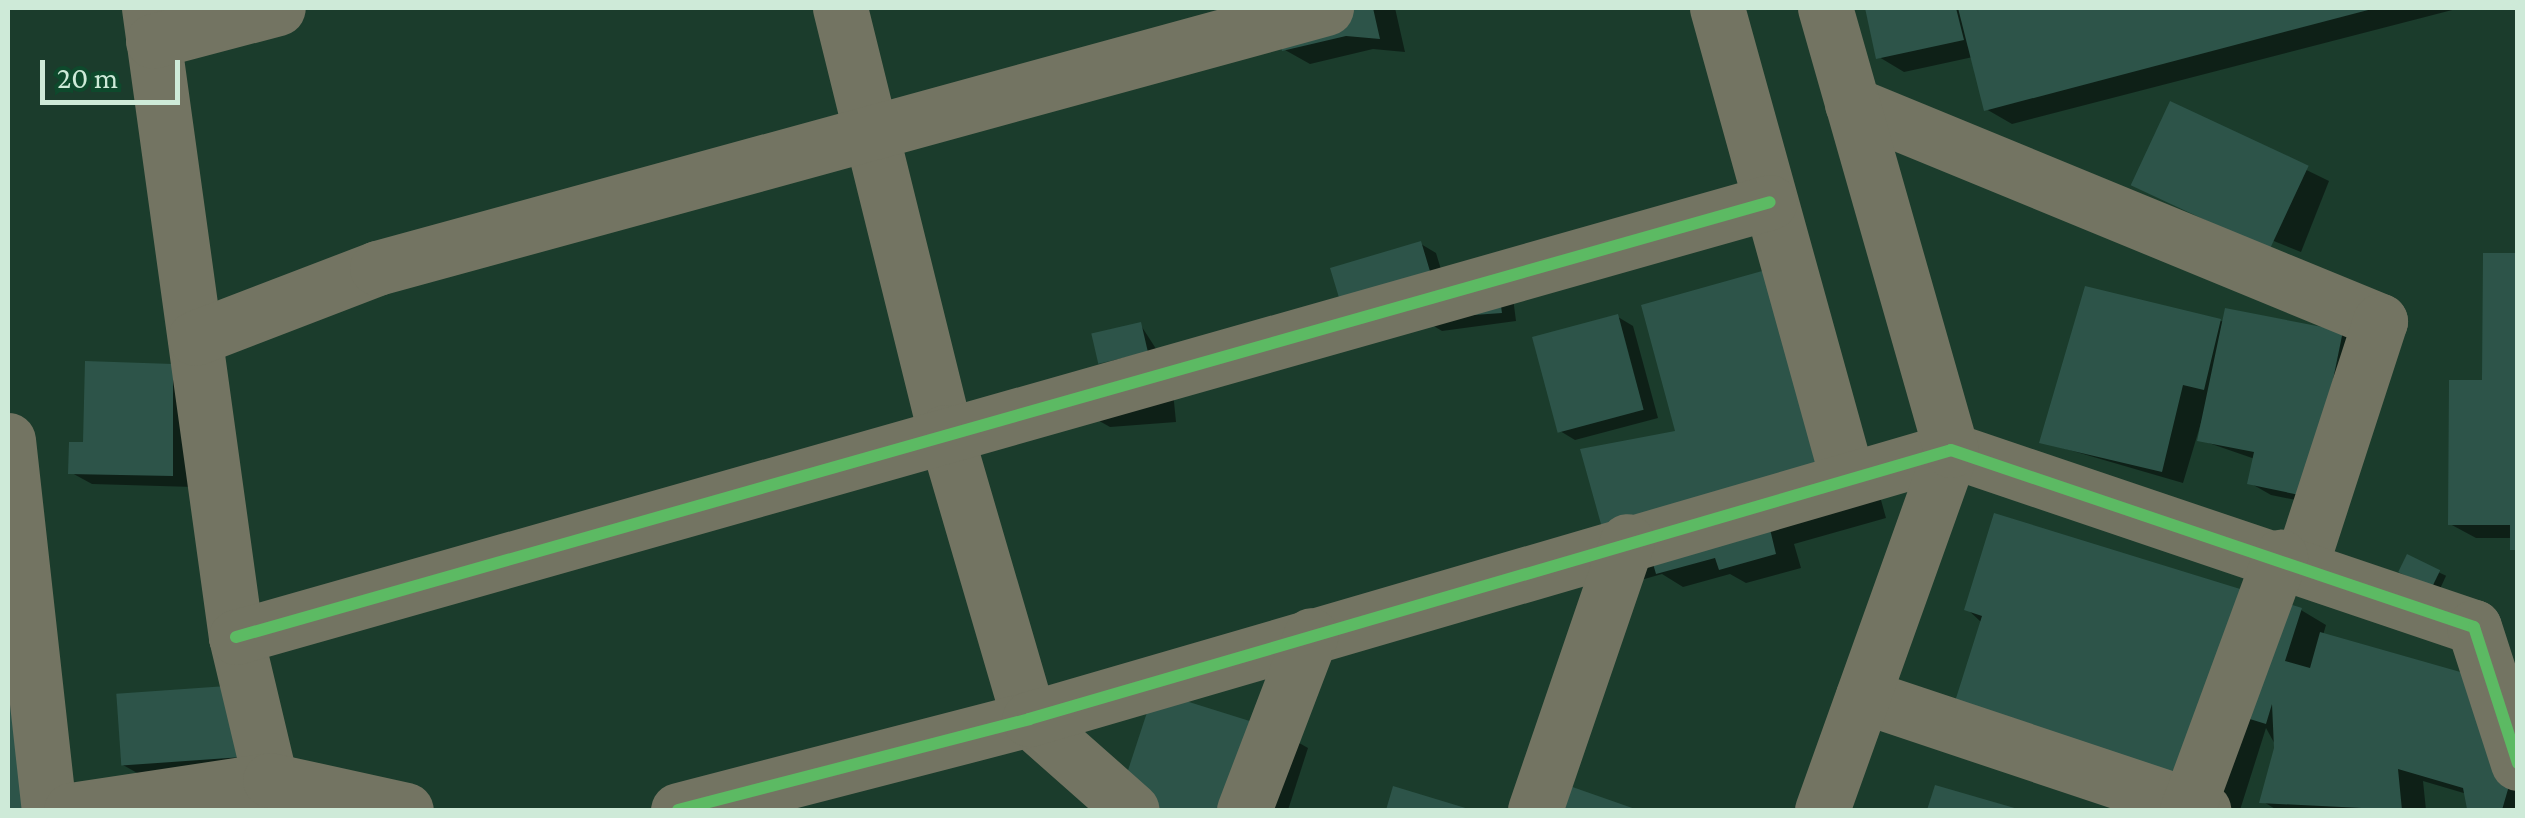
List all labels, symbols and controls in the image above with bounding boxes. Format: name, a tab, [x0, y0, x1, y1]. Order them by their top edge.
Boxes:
scale bar	[45, 40, 185, 102]
text: 20 m	[57, 61, 118, 94]

